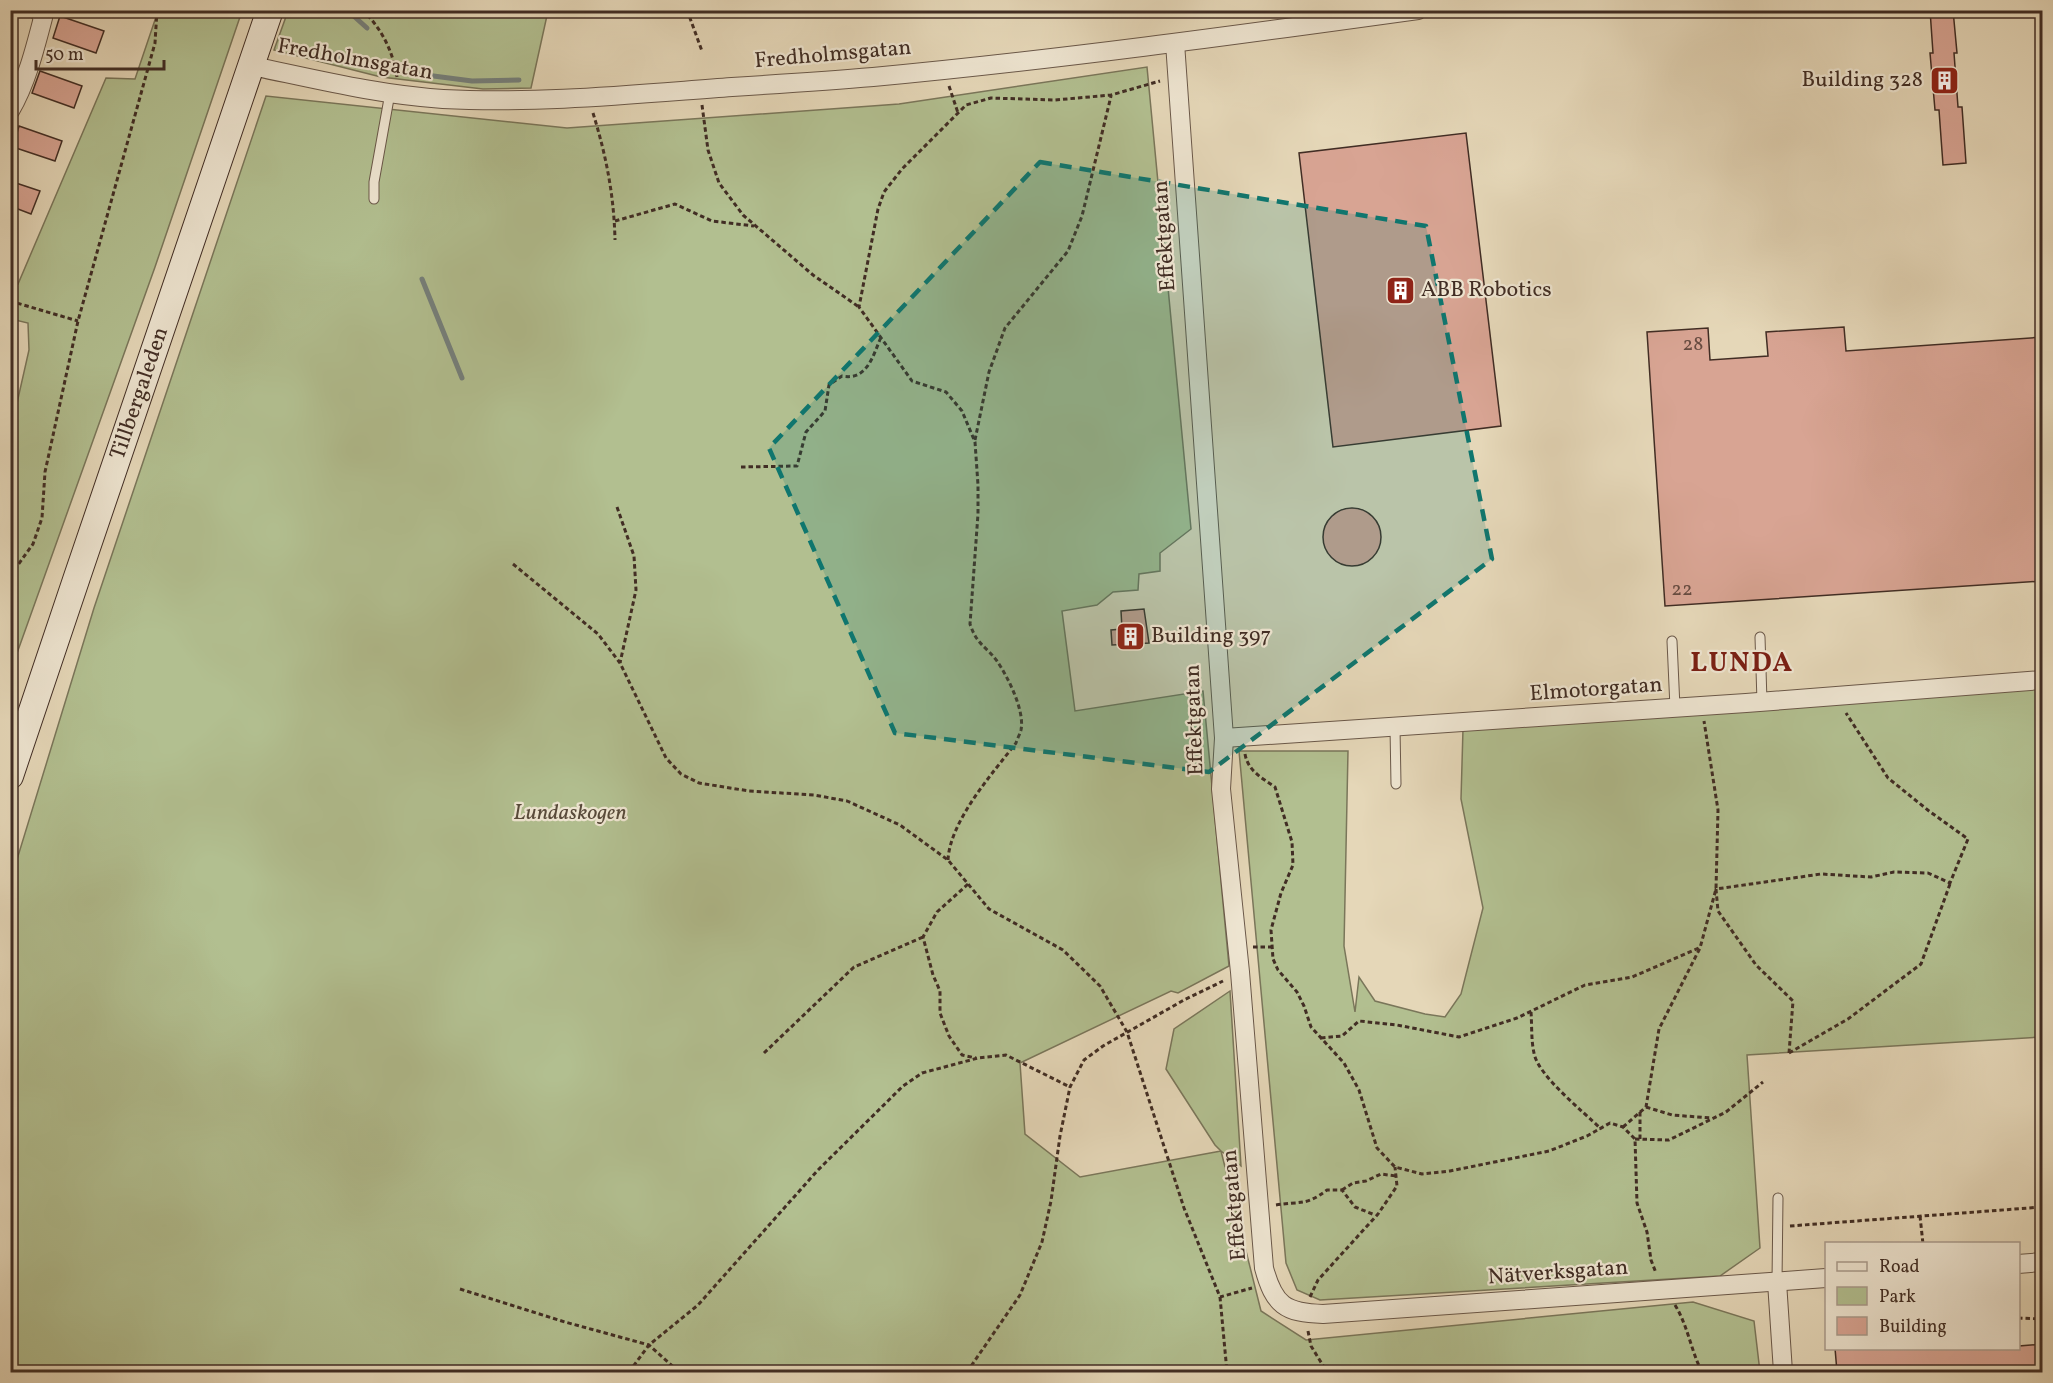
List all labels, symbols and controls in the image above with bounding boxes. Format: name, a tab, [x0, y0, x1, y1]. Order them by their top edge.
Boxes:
street label: Fredholmsgatan	[275, 31, 435, 89]
scale bar	[36, 33, 164, 71]
street label: Fredholmsgatan	[753, 33, 913, 77]
text: 50 m	[45, 43, 84, 68]
building icon: Building 328	[1928, 64, 1960, 96]
place label: Building 328	[1802, 65, 1923, 96]
street label: Effektgatan	[1146, 179, 1184, 293]
building icon: ABB Robotics	[1384, 274, 1416, 306]
place label: ABB Robotics	[1421, 275, 1552, 306]
street label: Tillbergaleden	[103, 323, 177, 464]
house number: 28	[1683, 331, 1703, 359]
house number: 22	[1671, 576, 1693, 604]
building icon: Building 397	[1114, 620, 1146, 652]
place label: Building 397	[1151, 621, 1271, 652]
district label: LUNDA	[1690, 644, 1794, 683]
street label: Effektgatan	[1178, 664, 1212, 776]
street label: Elmotorgatan	[1529, 670, 1663, 710]
park label: Lundaskogen	[513, 798, 627, 829]
street label: Effektgatan	[1215, 1148, 1255, 1262]
legend	[1825, 1242, 2020, 1350]
street label: Nätverksgatan	[1487, 1253, 1629, 1293]
text: Road	[1879, 1255, 1920, 1280]
text: Park	[1879, 1285, 1916, 1310]
text: Building	[1879, 1315, 1947, 1340]

